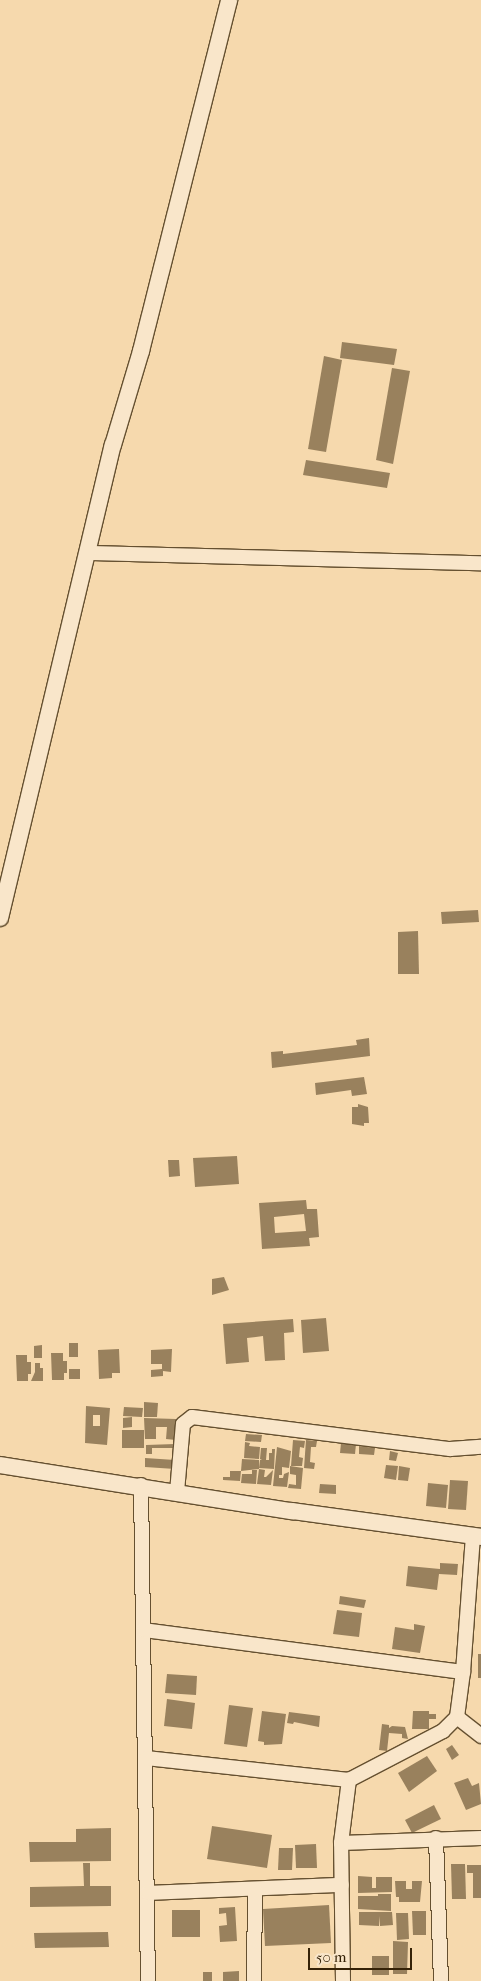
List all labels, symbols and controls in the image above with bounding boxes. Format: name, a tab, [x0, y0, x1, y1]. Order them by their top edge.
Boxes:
scale bar	[311, 1938, 415, 1970]
text: 50 m	[316, 1948, 346, 1966]

